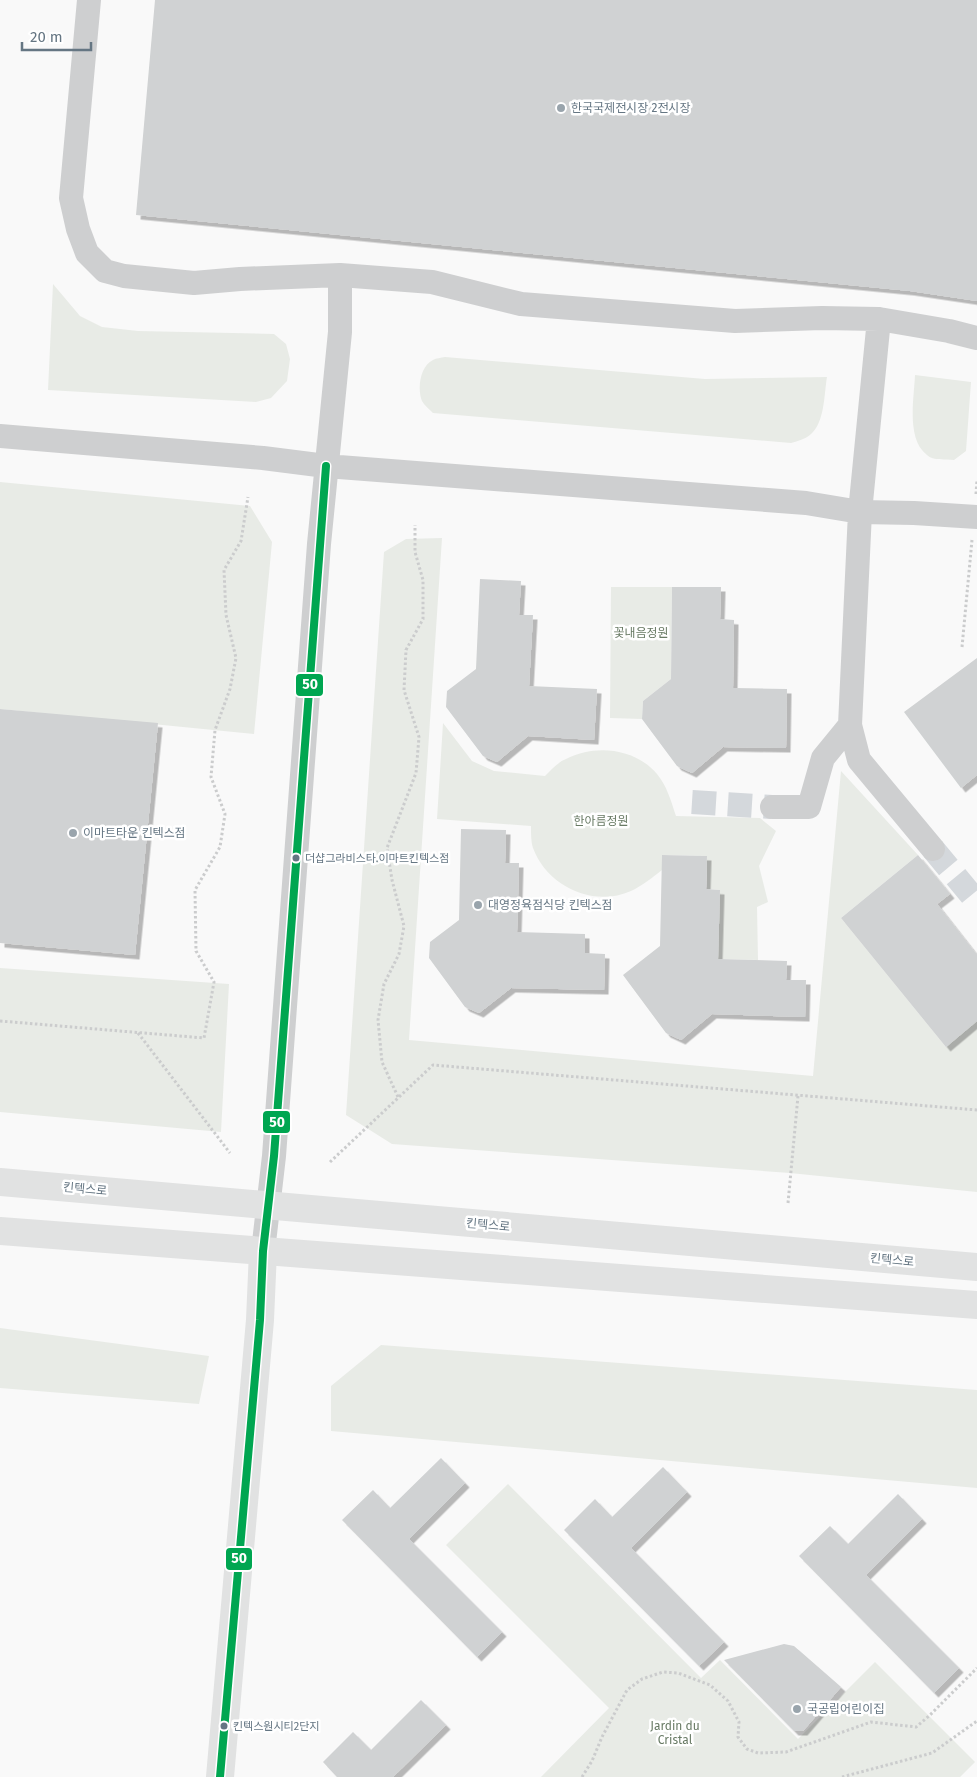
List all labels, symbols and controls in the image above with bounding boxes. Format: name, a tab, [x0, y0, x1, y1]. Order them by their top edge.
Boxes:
scale bar	[22, 20, 91, 52]
text: 20 m	[30, 28, 63, 46]
place label: 한국국제전시장 2전시장	[571, 101, 691, 115]
marker: 한국국제전시장 2전시장	[555, 102, 567, 114]
park label: 꽃내음정원	[613, 626, 669, 640]
line badge: 50	[295, 673, 324, 697]
text: 50	[302, 676, 318, 693]
park label: 한아름정원	[573, 814, 629, 828]
place label: 이마트타운 킨텍스점	[83, 826, 186, 840]
marker: 이마트타운 킨텍스점	[67, 827, 79, 839]
place label: 더샵그라비스타.이마트킨텍스점	[305, 852, 449, 865]
marker: 더샵그라비스타.이마트킨텍스점	[291, 853, 301, 863]
place label: 대영정육점식당 킨텍스점	[488, 898, 613, 912]
marker: 대영정육점식당 킨텍스점	[472, 899, 484, 911]
line badge: 50	[262, 1110, 291, 1134]
text: 50	[269, 1114, 285, 1131]
street label: 킨텍스로	[62, 1180, 108, 1198]
street label: 킨텍스로	[465, 1216, 511, 1234]
street label: 킨텍스로	[869, 1251, 915, 1269]
line badge: 50	[225, 1547, 253, 1571]
text: 50	[231, 1550, 247, 1567]
place label: 국공립어린이집	[807, 1702, 884, 1716]
marker: 국공립어린이집	[791, 1703, 803, 1715]
park label: Jardin du Cristal	[650, 1719, 700, 1747]
place label: 킨텍스원시티2단지	[233, 1720, 319, 1733]
marker: 킨텍스원시티2단지	[219, 1721, 229, 1731]

